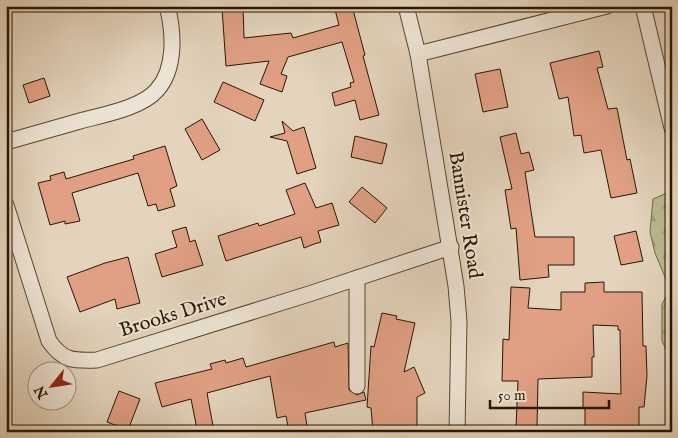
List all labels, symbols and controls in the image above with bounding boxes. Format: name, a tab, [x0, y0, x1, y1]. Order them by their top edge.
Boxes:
street label: Bannister Road	[443, 150, 487, 281]
street label: Brooks Drive	[116, 287, 230, 343]
north arrow	[28, 360, 78, 410]
scale bar	[490, 378, 609, 410]
text: N	[31, 382, 53, 403]
text: 50 m	[498, 386, 526, 405]

